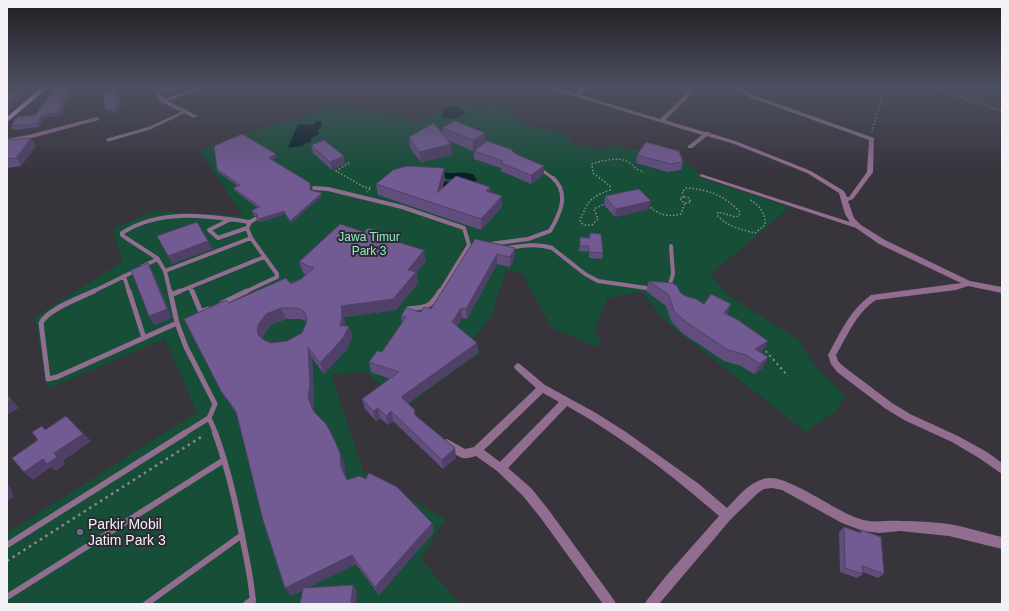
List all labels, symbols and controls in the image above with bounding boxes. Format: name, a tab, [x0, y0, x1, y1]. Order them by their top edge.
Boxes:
park label: Jawa Timur Park 3	[338, 230, 400, 258]
place label: Parkir Mobil Jatim Park 3	[88, 516, 166, 548]
marker: Parkir Mobil Jatim Park 3	[75, 527, 85, 537]

